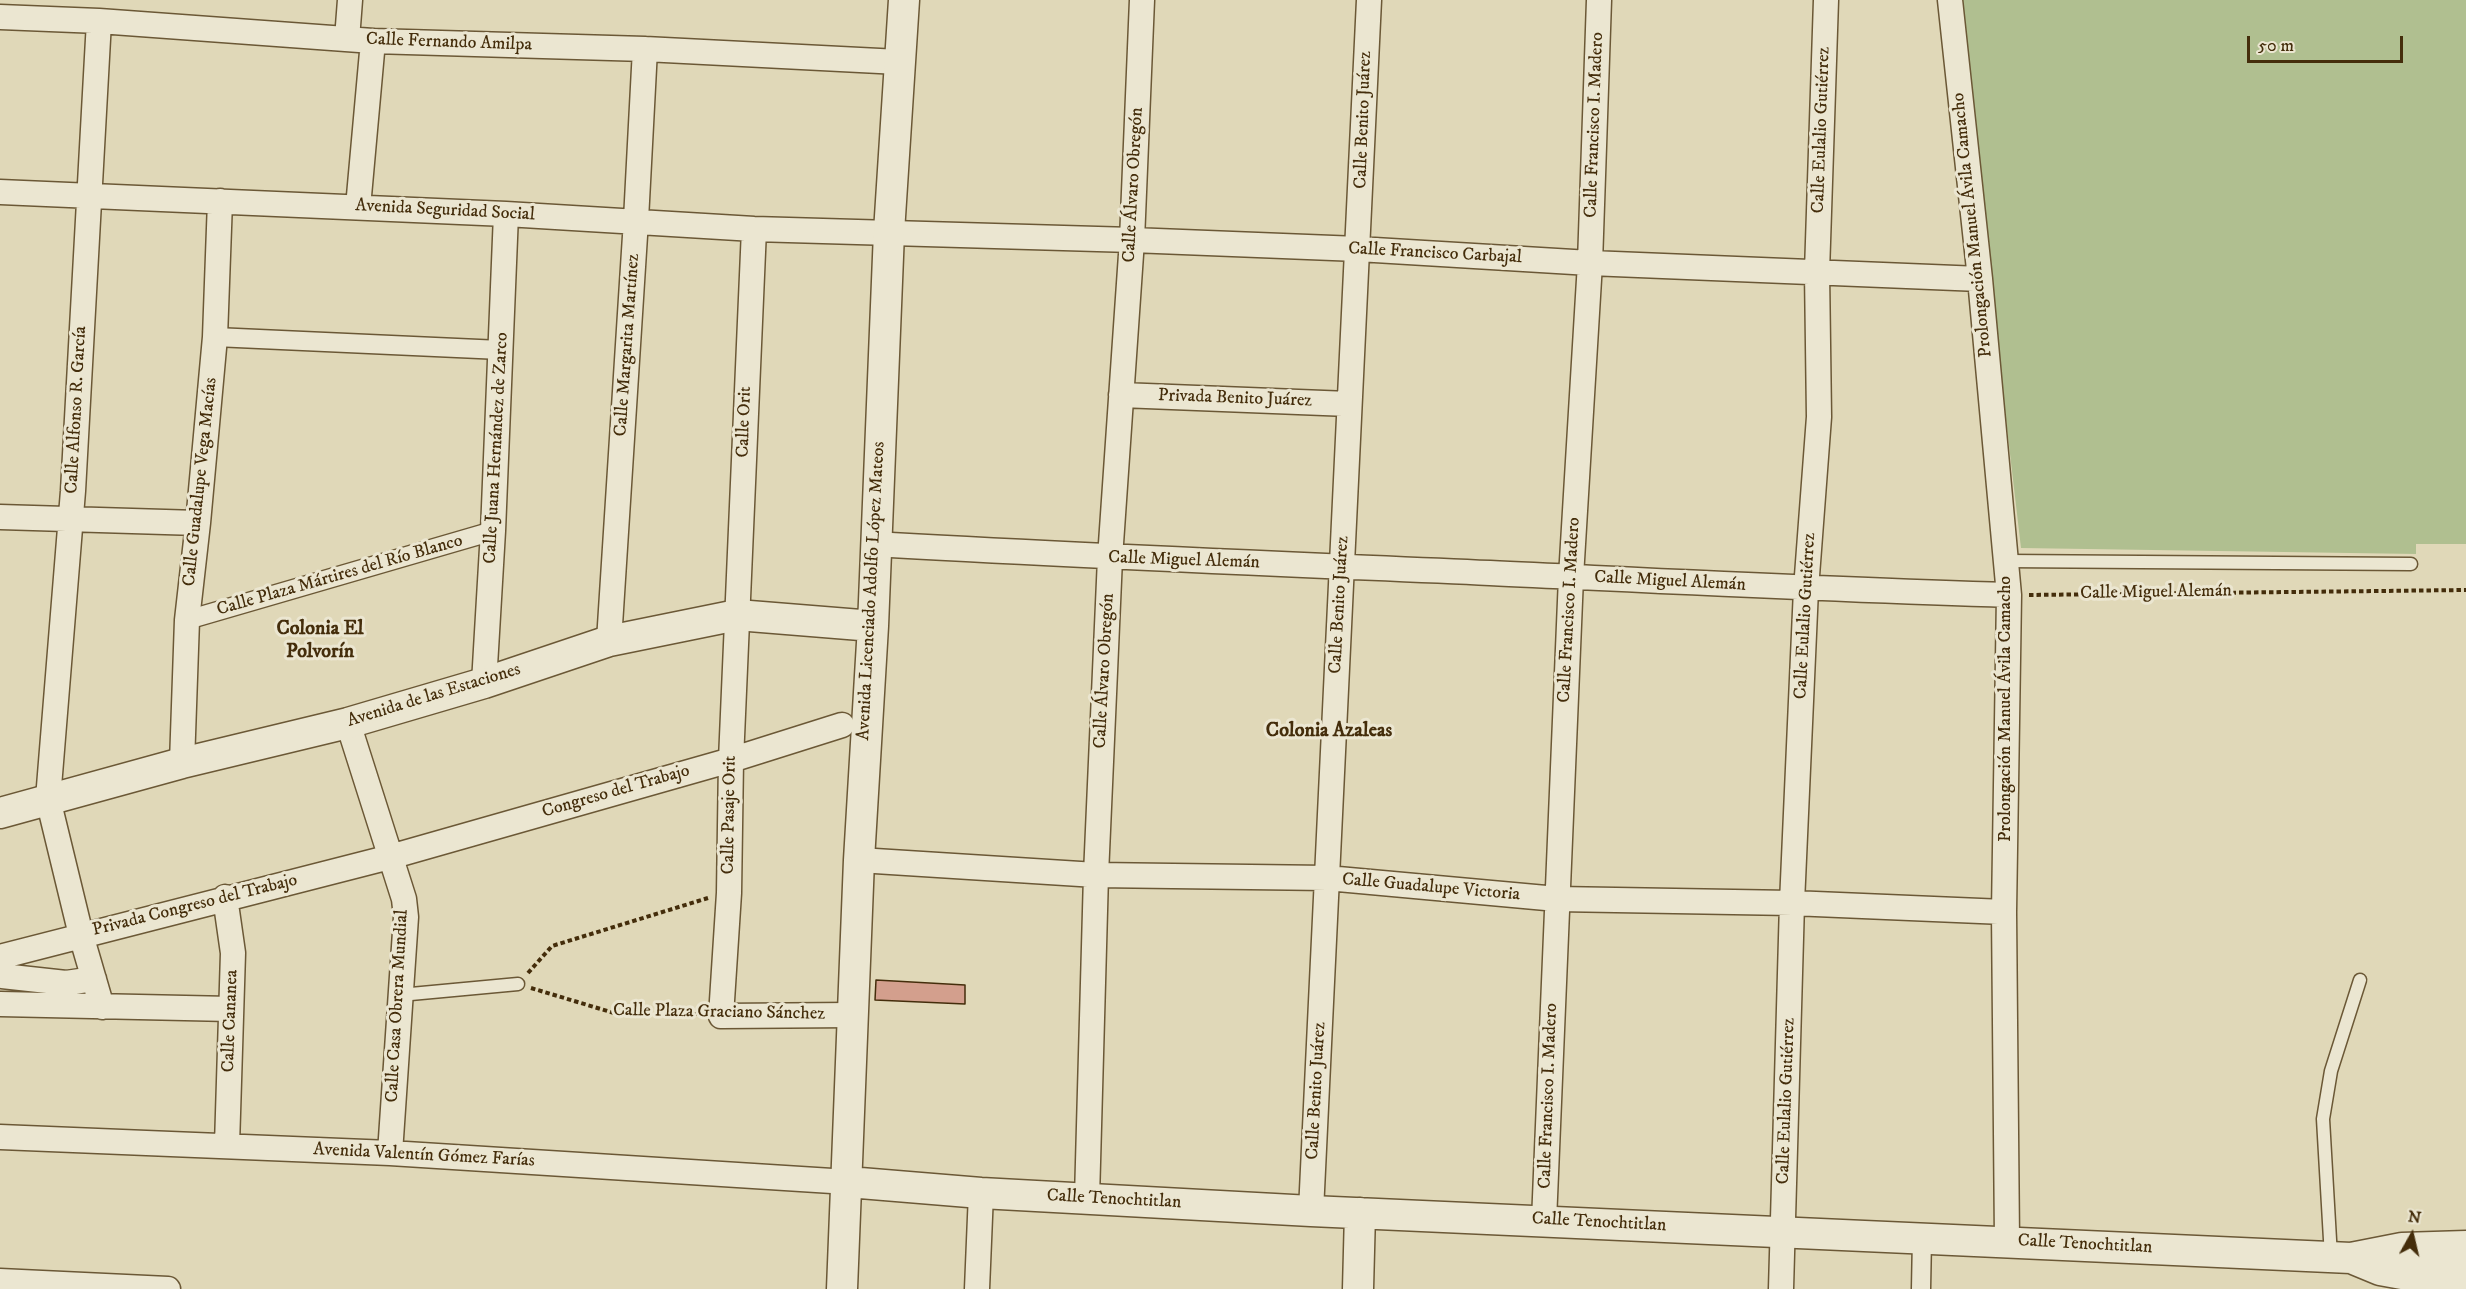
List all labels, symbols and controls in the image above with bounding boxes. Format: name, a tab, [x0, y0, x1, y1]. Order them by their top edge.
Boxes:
scale bar	[2250, 24, 2406, 62]
street label: Calle Fernando Amilpa	[366, 29, 532, 57]
street label: Calle Francisco I. Madero	[1581, 32, 1609, 218]
text: 50 m	[2258, 35, 2294, 57]
street label: Calle Eulalio Gutiérrez	[1808, 46, 1836, 214]
street label: Calle Benito Juárez	[1351, 51, 1377, 189]
street label: Prolongación Manuel Ávila Camacho	[1948, 91, 1998, 359]
street label: Calle Álvaro Obregón	[1119, 107, 1149, 263]
street label: Avenida Seguridad Social	[355, 196, 535, 226]
street label: Calle Francisco Carbajal	[1348, 239, 1522, 269]
street label: Calle Margarita Martínez	[611, 253, 645, 437]
street label: Calle Alfonso R. García	[62, 326, 92, 494]
street label: Calle Juana Hernández de Zarco	[480, 332, 514, 564]
street label: Calle Guadalupe Vega Macías	[179, 376, 223, 588]
street label: Calle Orit	[733, 386, 757, 458]
street label: Privada Benito Juárez	[1158, 386, 1312, 412]
street label: Avenida Licenciado Adolfo López Mateos	[853, 441, 891, 741]
street label: Calle Francisco I. Madero	[1554, 517, 1586, 703]
street label: Calle Plaza Mártires del Río Blanco	[215, 531, 465, 621]
street label: Calle Eulalio Gutiérrez	[1791, 532, 1821, 700]
street label: Calle Benito Juárez	[1326, 536, 1354, 674]
street label: Calle Miguel Alemán	[1108, 548, 1260, 574]
street label: Calle Miguel Alemán	[1594, 567, 1746, 597]
street label: Prolongación Manuel Ávila Camacho	[1995, 576, 2017, 842]
street label: Calle Miguel Alemán	[2080, 581, 2232, 605]
street label: Calle Álvaro Obregón	[1090, 593, 1120, 749]
district label: Colonia El Polvorín	[276, 618, 364, 665]
street label: Avenida de las Estaciones	[345, 659, 523, 733]
district label: Colonia Azaleas	[1266, 720, 1392, 744]
street label: Calle Pasaje Orit	[718, 755, 742, 875]
street label: Congreso del Trabajo	[540, 761, 692, 823]
street label: Calle Guadalupe Victoria	[1341, 869, 1521, 907]
street label: Privada Congreso del Trabajo	[90, 870, 300, 942]
street label: Calle Casa Obrera Mundial	[382, 909, 414, 1103]
street label: Calle Cananea	[218, 969, 244, 1073]
street label: Calle Plaza Graciano Sánchez	[613, 1000, 825, 1026]
street label: Calle Francisco I. Madero	[1535, 1003, 1563, 1189]
street label: Calle Eulalio Gutiérrez	[1773, 1017, 1801, 1185]
street label: Calle Benito Juárez	[1303, 1022, 1331, 1160]
street label: Avenida Valentín Gómez Farías	[313, 1139, 535, 1173]
street label: Calle Tenochtitlan	[1046, 1186, 1182, 1214]
north arrow	[2382, 1205, 2442, 1265]
text: N	[2407, 1206, 2422, 1228]
street label: Calle Tenochtitlan	[1531, 1209, 1667, 1237]
street label: Calle Tenochtitlan	[2017, 1231, 2153, 1259]

